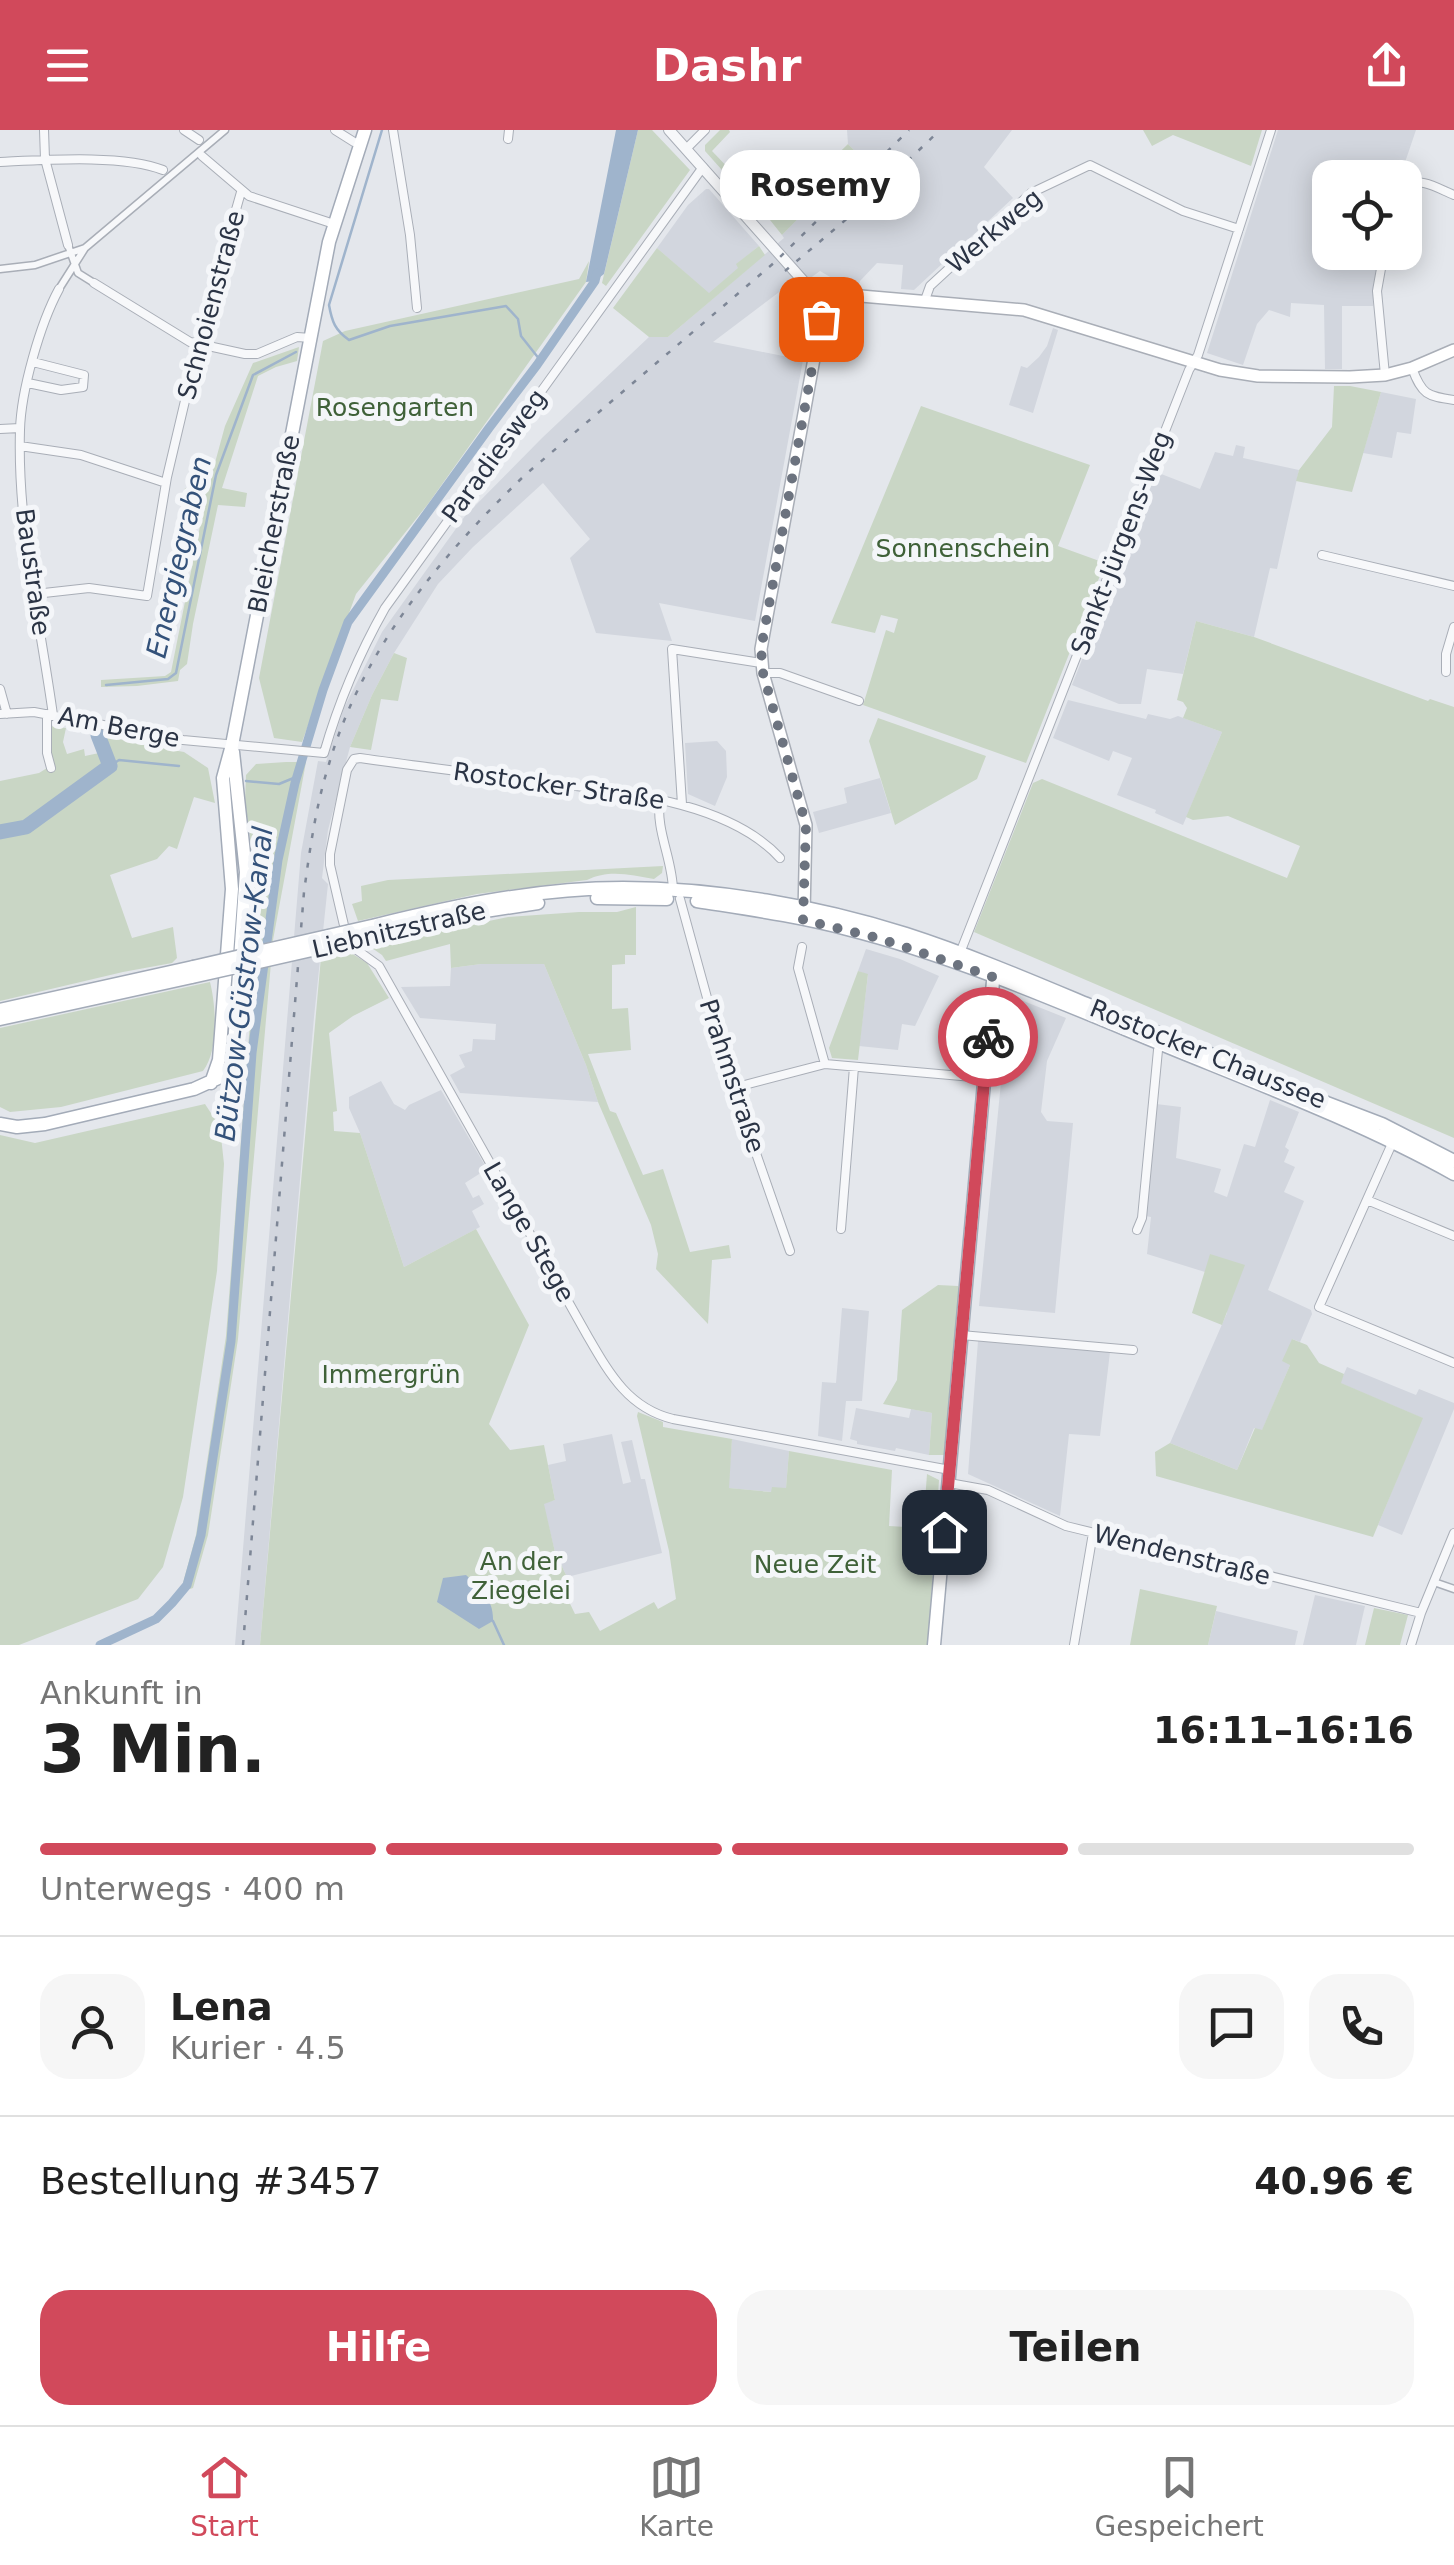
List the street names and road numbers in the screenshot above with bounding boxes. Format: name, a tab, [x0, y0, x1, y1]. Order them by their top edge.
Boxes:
street label: Werkweg	[941, 183, 1047, 279]
street label: Schnoienstraße	[172, 207, 250, 403]
street label: Paradiesweg	[436, 384, 552, 528]
street label: Sankt-Jürgens-Weg	[1065, 427, 1177, 659]
street label: Bleicherstraße	[242, 432, 306, 616]
street label: Baustraße	[10, 507, 56, 637]
street label: Am Berge	[56, 701, 182, 753]
street label: Rostocker Straße	[452, 757, 666, 815]
street label: Liebnitzstraße	[309, 896, 489, 964]
street label: Rostocker Chaussee	[1086, 993, 1330, 1115]
street label: Prahmstraße	[693, 995, 771, 1157]
street label: Lange Stege	[477, 1157, 581, 1307]
street label: Wendenstraße	[1091, 1519, 1273, 1591]

